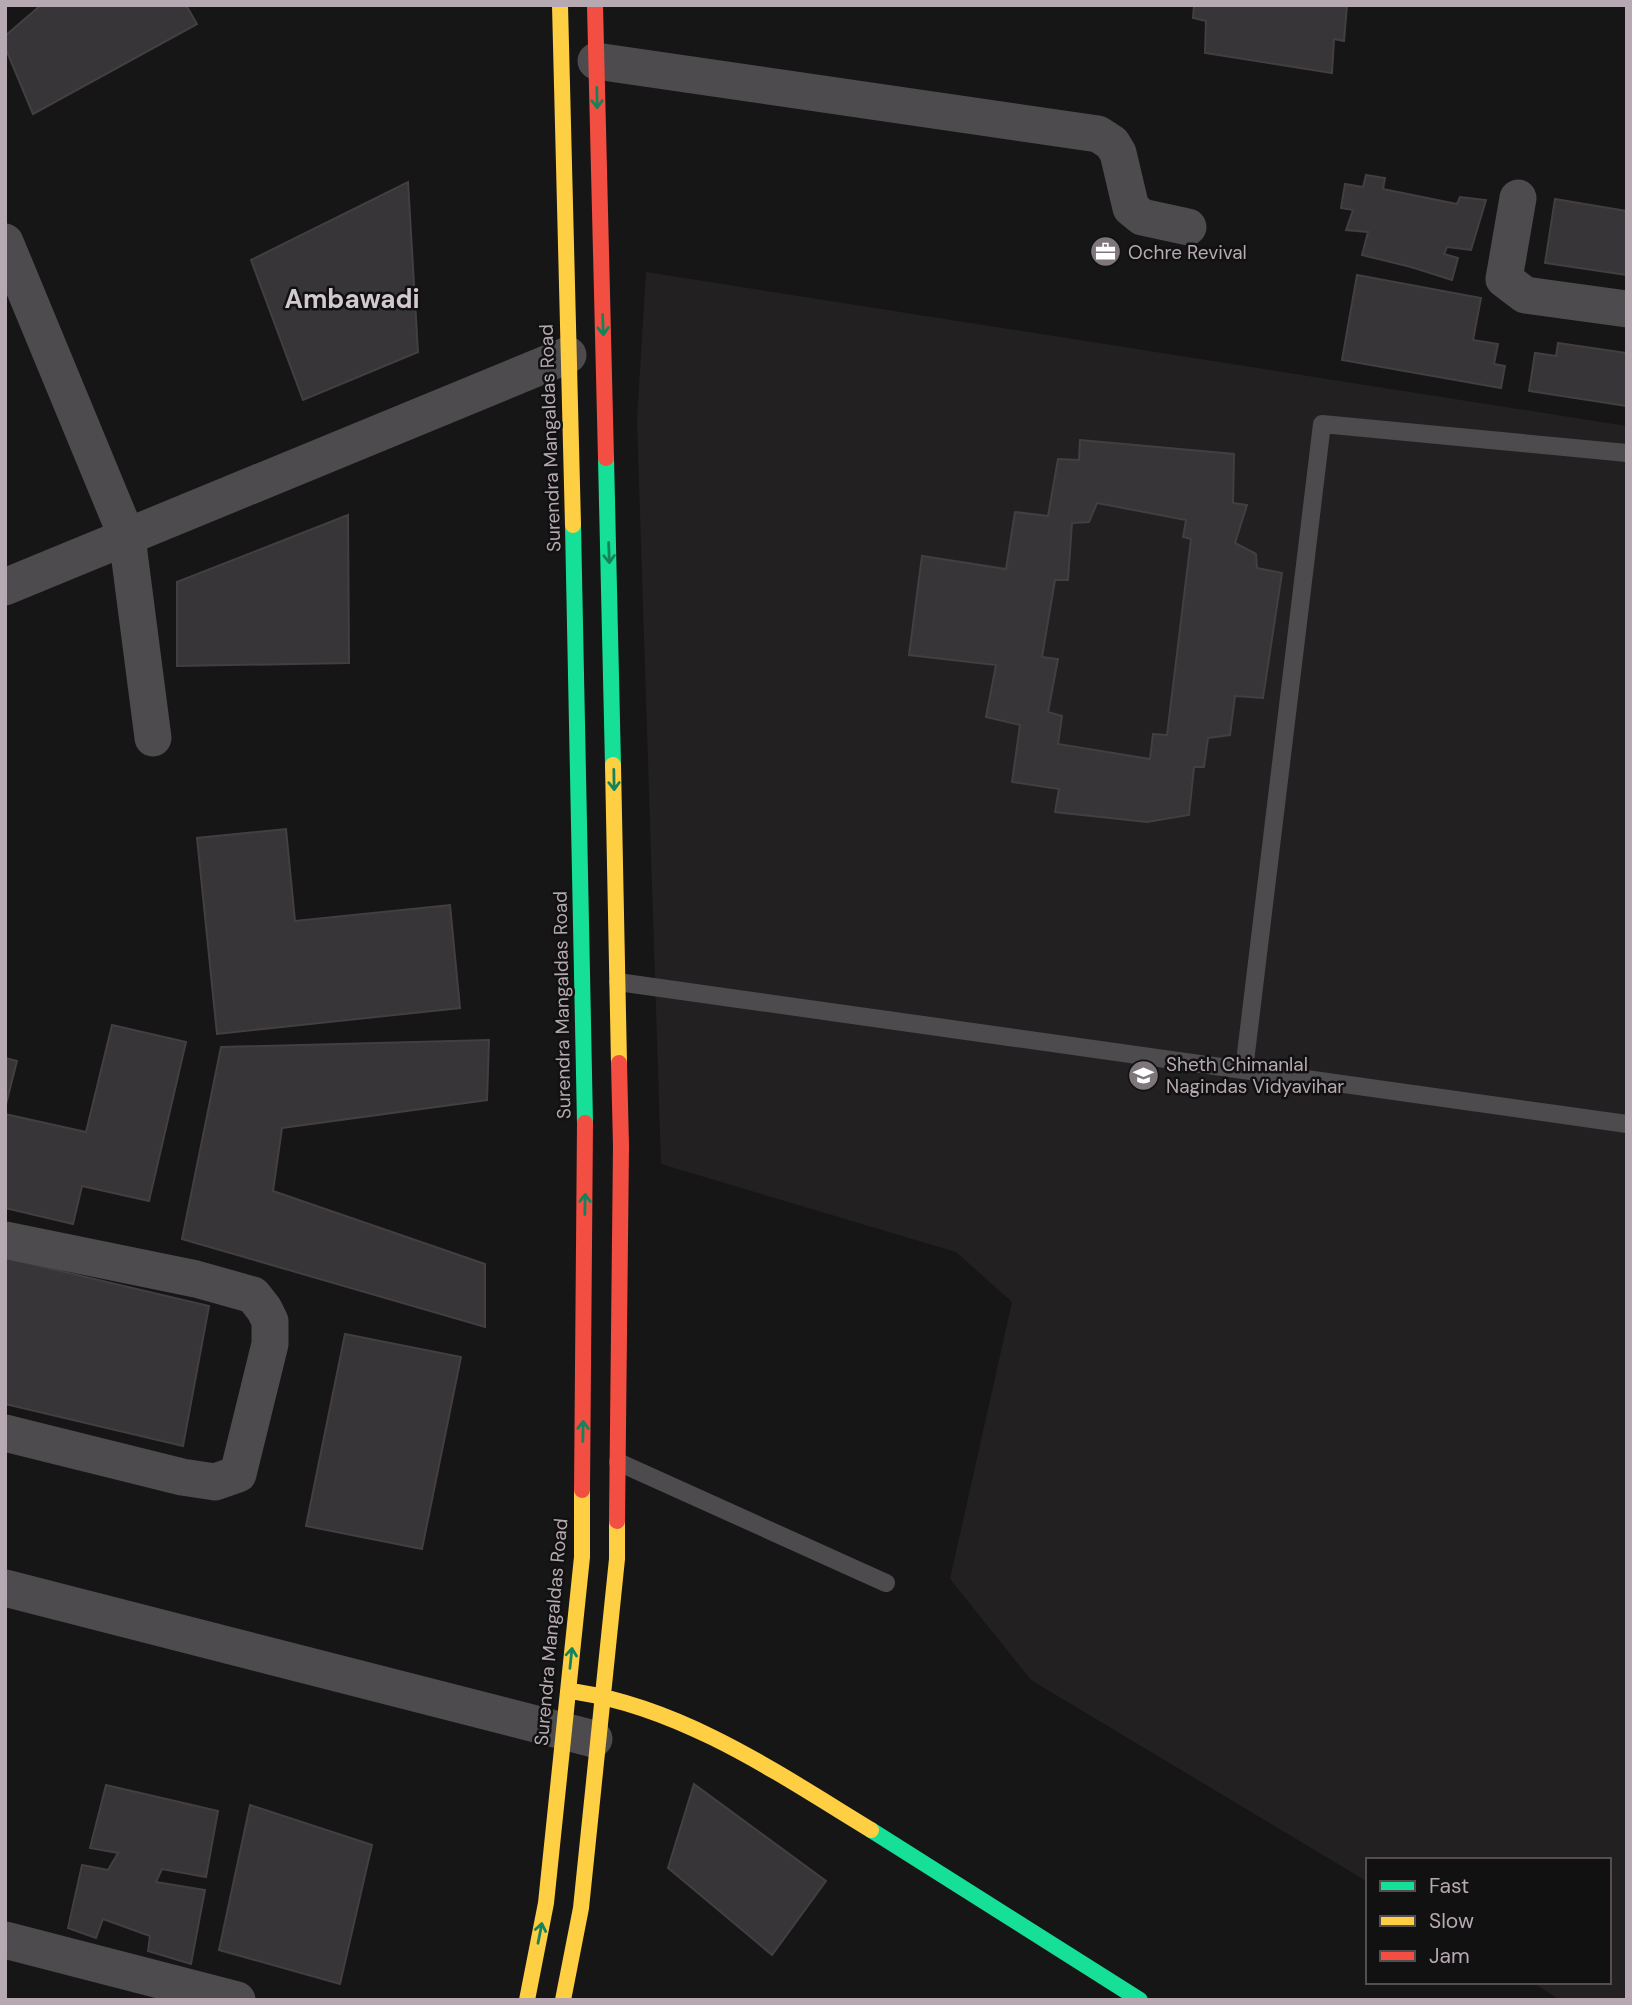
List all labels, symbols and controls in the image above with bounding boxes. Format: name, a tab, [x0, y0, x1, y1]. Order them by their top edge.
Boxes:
one-way arrow	[590, 86, 604, 109]
office icon: Ochre Revival	[1088, 235, 1122, 269]
place label: Ochre Revival	[1128, 240, 1247, 265]
district label: Ambawadi	[284, 282, 420, 316]
one-way arrow	[596, 314, 610, 337]
street label: Surendra Mangaldas Road	[534, 324, 566, 552]
one-way arrow	[602, 541, 616, 564]
one-way arrow	[607, 769, 621, 792]
street label: Surendra Mangaldas Road	[548, 891, 576, 1119]
place label: Sheth Chimanlal Nagindas Vidyavihar	[1166, 1052, 1344, 1099]
school or university icon: Sheth Chimanlal Nagindas Vidyavihar	[1126, 1058, 1160, 1092]
one-way arrow	[578, 1192, 592, 1215]
one-way arrow	[576, 1420, 590, 1443]
street label: Surendra Mangaldas Road	[529, 1517, 573, 1747]
one-way arrow	[565, 1647, 578, 1670]
legend	[1366, 1858, 1611, 1984]
text: Fast	[1429, 1872, 1469, 1900]
text: Slow	[1429, 1907, 1474, 1935]
one-way arrow	[534, 1922, 547, 1945]
text: Jam	[1429, 1942, 1470, 1970]

